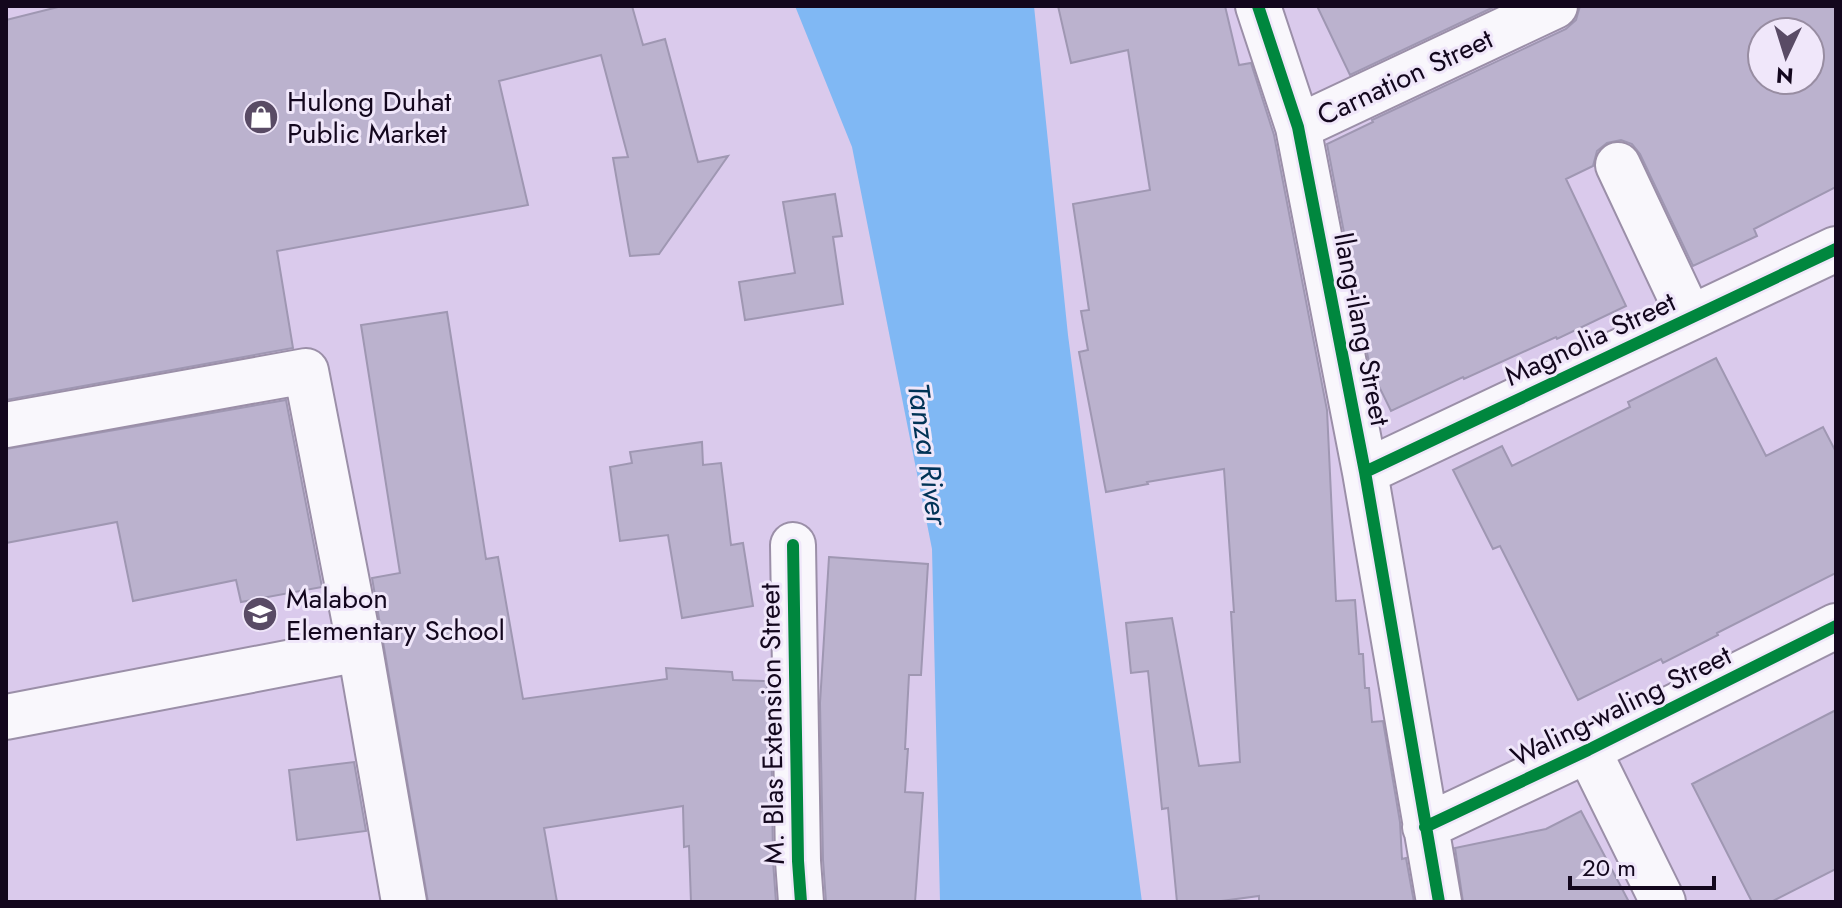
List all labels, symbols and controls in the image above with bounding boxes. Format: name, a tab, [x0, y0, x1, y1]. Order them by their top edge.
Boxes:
north arrow	[1746, 16, 1826, 96]
street label: Carnation Street	[1310, 18, 1500, 136]
text: N	[1775, 59, 1794, 93]
place label: Hulong Duhat Public Market	[287, 81, 451, 154]
shop icon: Hulong Duhat Public Market	[242, 98, 280, 136]
street label: Ilang-ilang Street	[1323, 229, 1401, 430]
street label: Magnolia Street	[1498, 281, 1683, 397]
water label: Tanza River	[897, 380, 959, 530]
place label: Malabon Elementary School	[286, 578, 505, 651]
street label: M. Blas Extension Street	[749, 583, 795, 865]
school or university icon: Malabon Elementary School	[241, 595, 279, 633]
street label: Waling-waling Street	[1504, 635, 1738, 777]
scale bar	[1570, 840, 1714, 890]
text: 20 m	[1582, 850, 1636, 885]

